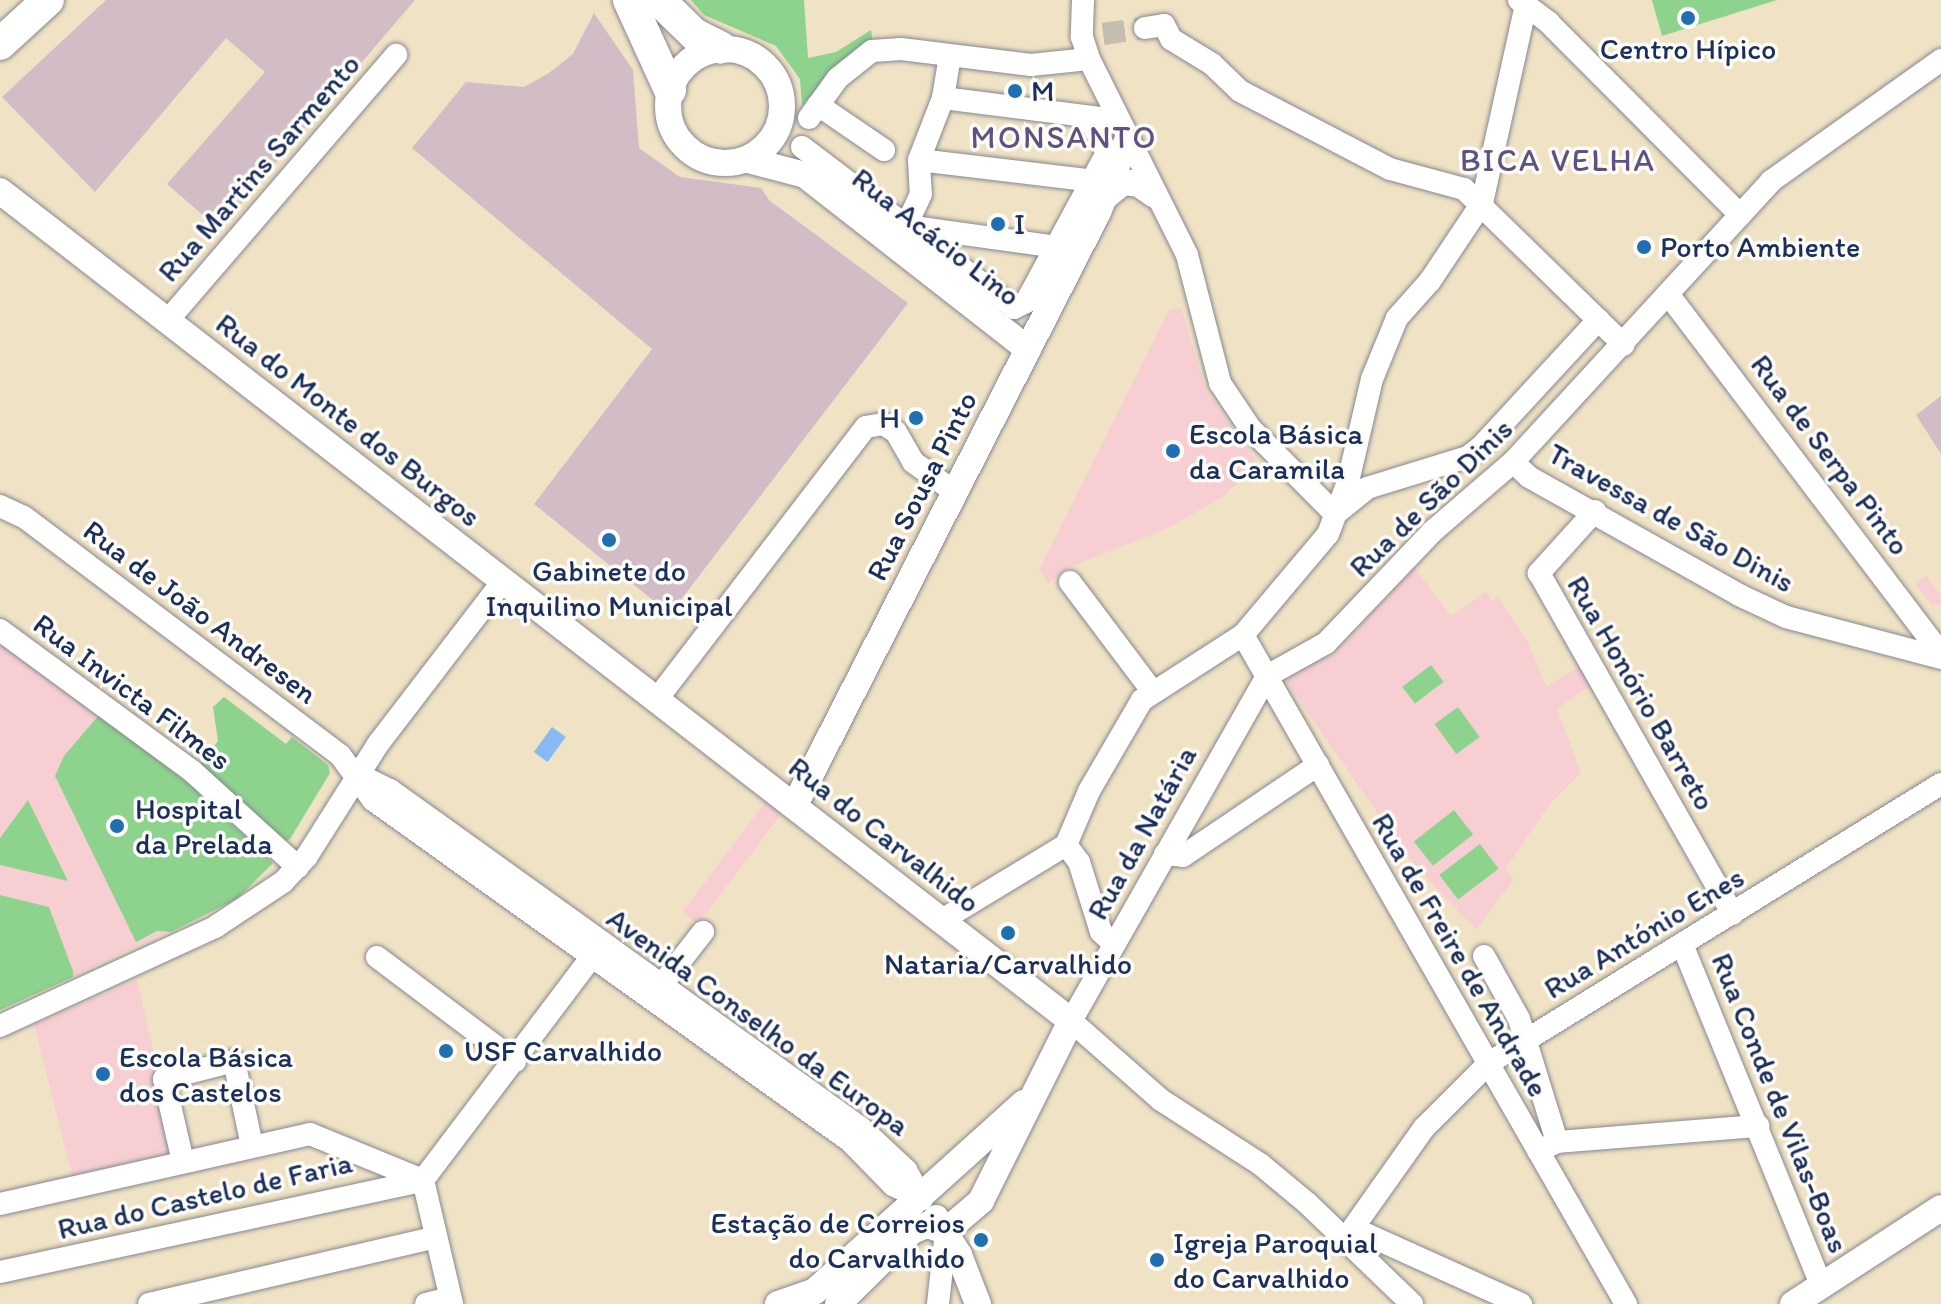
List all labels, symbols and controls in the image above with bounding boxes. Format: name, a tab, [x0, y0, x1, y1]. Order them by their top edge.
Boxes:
marker: Centro Hípico	[1679, 9, 1697, 27]
place label: Centro Hípico	[1600, 31, 1776, 67]
street label: Rua Martins Sarmento	[150, 47, 368, 289]
place label: M	[1031, 73, 1055, 109]
marker: M	[1006, 82, 1024, 100]
district label: MONSANTO	[970, 118, 1158, 156]
district label: BICA VELHA	[1460, 141, 1656, 179]
street label: Rua Acácio Lino	[845, 160, 1027, 314]
place label: I	[1014, 206, 1025, 242]
marker: I	[989, 215, 1007, 233]
place label: Porto Ambiente	[1660, 229, 1861, 265]
marker: Porto Ambiente	[1635, 238, 1653, 256]
street label: Rua do Monte dos Burgos	[208, 305, 488, 535]
street label: Rua de Serpa Pinto	[1743, 348, 1917, 562]
street label: Rua Sousa Pinto	[859, 385, 985, 587]
place label: H	[879, 400, 900, 436]
marker: H	[907, 409, 925, 427]
street label: Rua de São Dinis	[1342, 411, 1520, 585]
place label: Escola Básica da Caramila	[1189, 416, 1362, 486]
street label: Travessa de São Dinis	[1541, 435, 1801, 601]
marker: Escola Básica da Caramila	[1164, 442, 1182, 460]
street label: Rua de João Andresen	[76, 513, 324, 711]
marker: Gabinete do Inquilino Municipal	[600, 531, 618, 549]
place label: Gabinete do Inquilino Municipal	[485, 553, 733, 624]
street label: Rua Honório Barreto	[1559, 569, 1723, 817]
street label: Rua Invicta Filmes	[27, 607, 237, 777]
street label: Rua da Natária	[1080, 740, 1204, 926]
street label: Rua do Carvalhido	[781, 749, 987, 921]
place label: Hospital da Prelada	[135, 791, 272, 862]
street label: Rua de Freire de Andrade	[1364, 806, 1556, 1104]
marker: Hospital da Prelada	[106, 815, 128, 837]
street label: Rua António Enes	[1538, 859, 1750, 1007]
street label: Avenida Conselho da Europa	[600, 900, 916, 1144]
marker: Nataria/Carvalhido	[999, 924, 1017, 942]
place label: Nataria/Carvalhido	[884, 946, 1132, 982]
street label: Rua Conde de Vilas-Boas	[1703, 948, 1857, 1258]
place label: USF Carvalhido	[464, 1033, 662, 1069]
place label: Escola Básica dos Castelos	[119, 1039, 292, 1110]
marker: USF Carvalhido	[435, 1040, 457, 1062]
marker: Escola Básica dos Castelos	[94, 1065, 112, 1083]
street label: Rua do Castelo de Faria	[54, 1145, 356, 1247]
place label: Estação de Correios do Carvalhido	[710, 1205, 965, 1276]
place label: Igreja Paroquial do Carvalhido	[1173, 1225, 1376, 1296]
marker: Estação de Correios do Carvalhido	[972, 1231, 990, 1249]
marker: Igreja Paroquial do Carvalhido	[1148, 1251, 1166, 1269]

